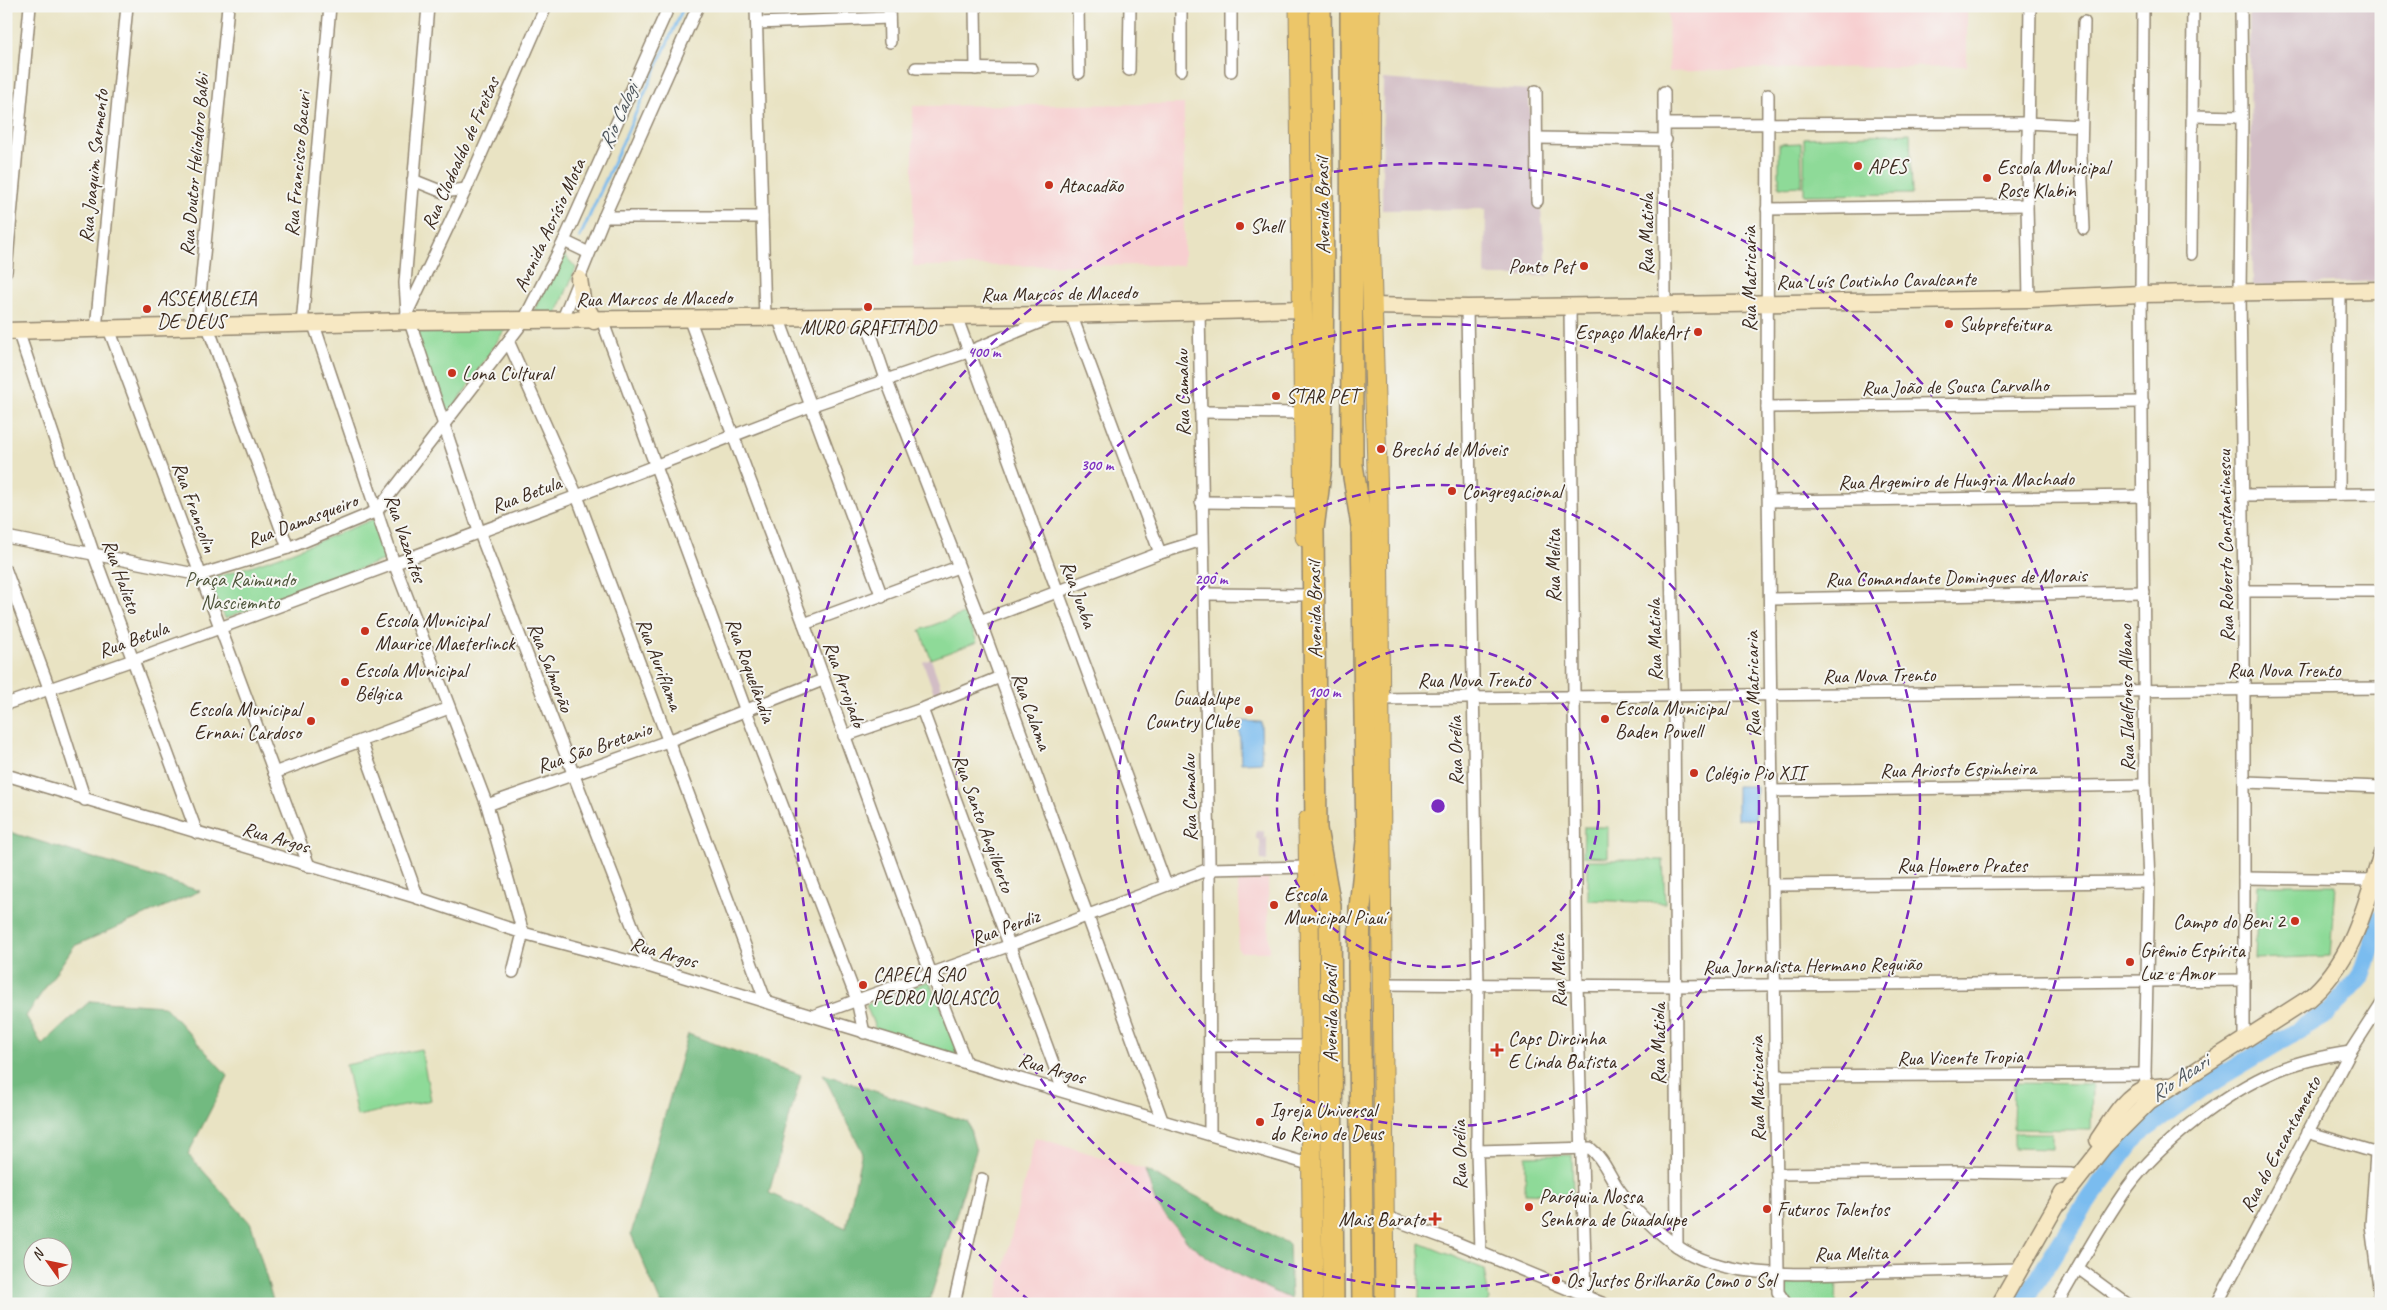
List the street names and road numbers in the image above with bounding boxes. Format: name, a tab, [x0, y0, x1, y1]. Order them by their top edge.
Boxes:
street label: Rua Doutor Heliodoro Balbi	[174, 71, 215, 257]
street label: Rua Clodoaldo de Freitas	[416, 71, 506, 233]
street label: Rua Joaquim Sarmento	[73, 87, 114, 244]
street label: Rua Francisco Bacuri	[279, 88, 316, 237]
street label: Avenida Acrísio Mota	[508, 154, 592, 296]
street label: Avenida Brasil	[1309, 154, 1336, 255]
street label: Rua Matiola	[1634, 191, 1659, 275]
street label: Rua Matricaria	[1737, 225, 1762, 332]
street label: Rua Luís Coutinho Cavalcante	[1776, 266, 1978, 295]
street label: Rua Marcos de Macedo	[981, 280, 1139, 307]
street label: Rua Marcos de Macedo	[576, 285, 734, 312]
street label: Rua Camalau	[1169, 348, 1196, 437]
street label: Rua João de Sousa Carvalho	[1861, 372, 2051, 401]
street label: Rua Roberto Constantinescu	[2211, 448, 2240, 642]
street label: Rua Francolin	[167, 458, 223, 557]
street label: Rua Argemiro de Hungria Machado	[1838, 466, 2075, 495]
street label: Rua Betula	[488, 470, 566, 519]
street label: Rua Damasqueiro	[243, 487, 363, 553]
street label: Rua Vazantes	[379, 491, 433, 588]
street label: Rua Melita	[1541, 527, 1566, 603]
street label: Rua Halieto	[97, 536, 147, 618]
street label: Rua Juaba	[1055, 557, 1103, 633]
street label: Avenida Brasil	[1301, 558, 1328, 659]
street label: Rua Comandante Domingues de Morais	[1825, 563, 2089, 592]
street label: Rua Matiola	[1641, 597, 1668, 681]
street label: Rua Roquelândia	[720, 614, 782, 728]
street label: Rua Betula	[95, 615, 173, 664]
street label: Rua Auriflama	[631, 615, 689, 715]
street label: Rua Salmorão	[522, 619, 579, 716]
street label: Rua Ildelfonso Albano	[2113, 623, 2140, 772]
street label: Rua Matricaria	[1739, 630, 1766, 737]
street label: Rua Arrojado	[817, 638, 872, 732]
street label: Rua Nova Trento	[2228, 658, 2341, 683]
street label: Rua Nova Trento	[1822, 662, 1937, 689]
street label: Rua Nova Trento	[1418, 668, 1531, 693]
street label: Rua Calama	[1006, 669, 1058, 755]
street label: Rua Orélia	[1442, 714, 1469, 786]
street label: Rua São Bretanio	[534, 716, 657, 779]
street label: Rua Santo Angilberto	[947, 751, 1020, 897]
street label: Rua Camalau	[1176, 753, 1203, 842]
street label: Rua Ariosto Espinheira	[1880, 756, 2038, 783]
street label: Rua Argos	[240, 816, 314, 860]
street label: Rua Homero Prates	[1897, 853, 2029, 878]
street label: Rua Perdiz	[968, 903, 1044, 951]
street label: Rua Argos	[628, 931, 702, 975]
street label: Rua Melita	[1545, 932, 1572, 1008]
street label: Rua Jornalista Hermano Requião	[1702, 951, 1923, 980]
street label: Avenida Brasil	[1318, 962, 1343, 1062]
street label: Rua Matiola	[1646, 1001, 1671, 1085]
street label: Rua Matricaria	[1744, 1035, 1771, 1142]
street label: Rua Vicente Tropia	[1897, 1044, 2025, 1071]
street label: Rua Argos	[1016, 1047, 1090, 1091]
street label: Rua do Encantamento	[2234, 1071, 2327, 1216]
street label: Rua Orélia	[1446, 1118, 1473, 1190]
street label: Rua Melita	[1814, 1240, 1890, 1267]

